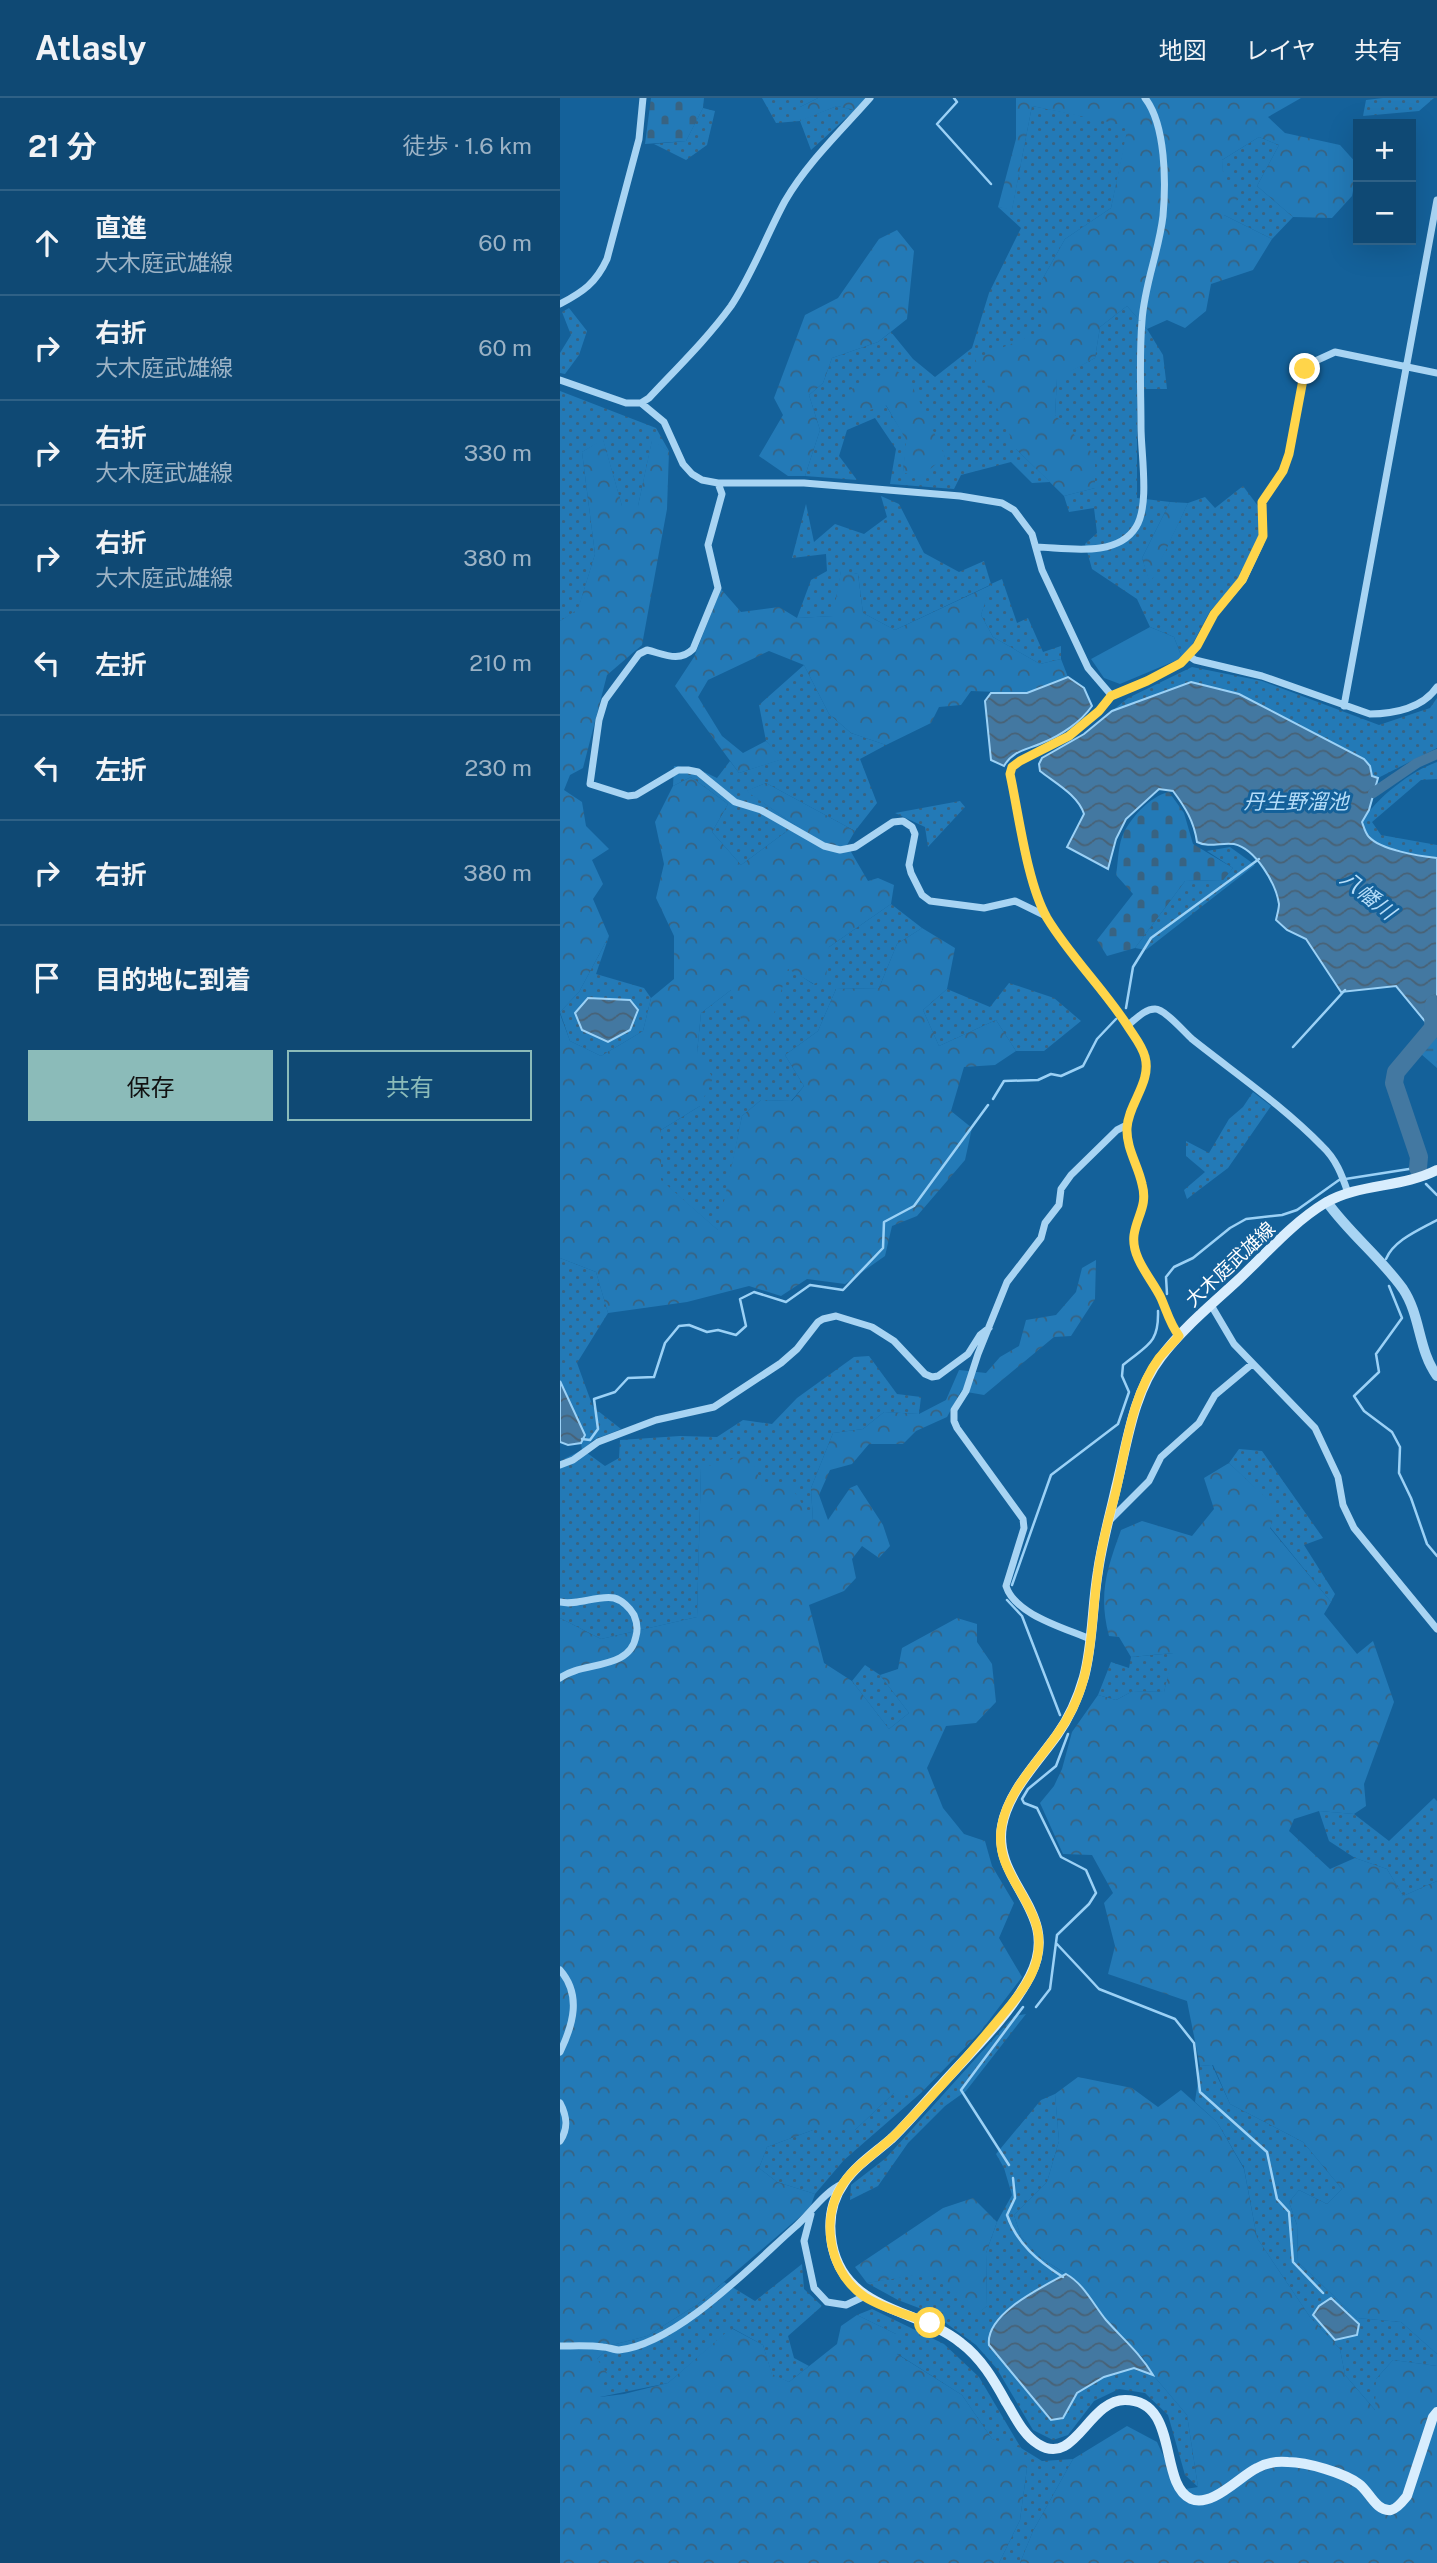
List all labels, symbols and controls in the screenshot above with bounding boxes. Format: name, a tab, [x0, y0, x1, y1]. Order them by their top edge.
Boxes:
text: Atlasly	[35, 29, 146, 67]
text: 地図	[1159, 36, 1207, 64]
text: レイヤ	[1245, 36, 1316, 64]
text: 共有	[1354, 36, 1402, 64]
map controls	[1353, 119, 1416, 245]
button: +	[1353, 119, 1416, 182]
text: 21 分	[28, 128, 97, 164]
text: 徒歩 · 1.6 km	[402, 132, 532, 159]
button: −	[1353, 182, 1416, 245]
text: 直進	[95, 212, 147, 243]
icon: ahead	[28, 224, 66, 262]
text: 60 m	[478, 229, 532, 256]
text: 大木庭武雄線	[95, 249, 233, 276]
text: 右折	[95, 317, 147, 348]
icon: right	[28, 329, 66, 367]
text: 60 m	[478, 334, 532, 361]
route end	[1289, 353, 1320, 384]
text: 大木庭武雄線	[95, 354, 233, 381]
text: 右折	[95, 422, 147, 453]
icon: right	[28, 434, 66, 472]
text: 330 m	[464, 439, 532, 466]
text: 大木庭武雄線	[95, 459, 233, 486]
text: 右折	[95, 527, 147, 558]
icon: right	[28, 539, 66, 577]
text: 380 m	[463, 544, 532, 571]
text: 大木庭武雄線	[95, 564, 233, 591]
icon: left	[28, 644, 66, 682]
text: 左折	[95, 649, 147, 680]
text: 210 m	[469, 649, 532, 676]
icon: left	[28, 749, 66, 787]
text: 左折	[95, 754, 147, 785]
text: 230 m	[464, 754, 532, 781]
water label: 丹生野溜池	[1244, 789, 1350, 814]
icon: right	[28, 854, 66, 892]
text: 右折	[95, 859, 147, 890]
text: 380 m	[463, 859, 532, 886]
water label: 八幡川	[1336, 865, 1402, 926]
icon: arrive	[28, 959, 66, 997]
text: 目的地に到着	[95, 964, 251, 995]
button: 保存	[28, 1050, 273, 1121]
button: 共有	[287, 1050, 532, 1121]
street label: 大木庭武雄線	[1181, 1217, 1279, 1311]
route start	[914, 2307, 945, 2338]

